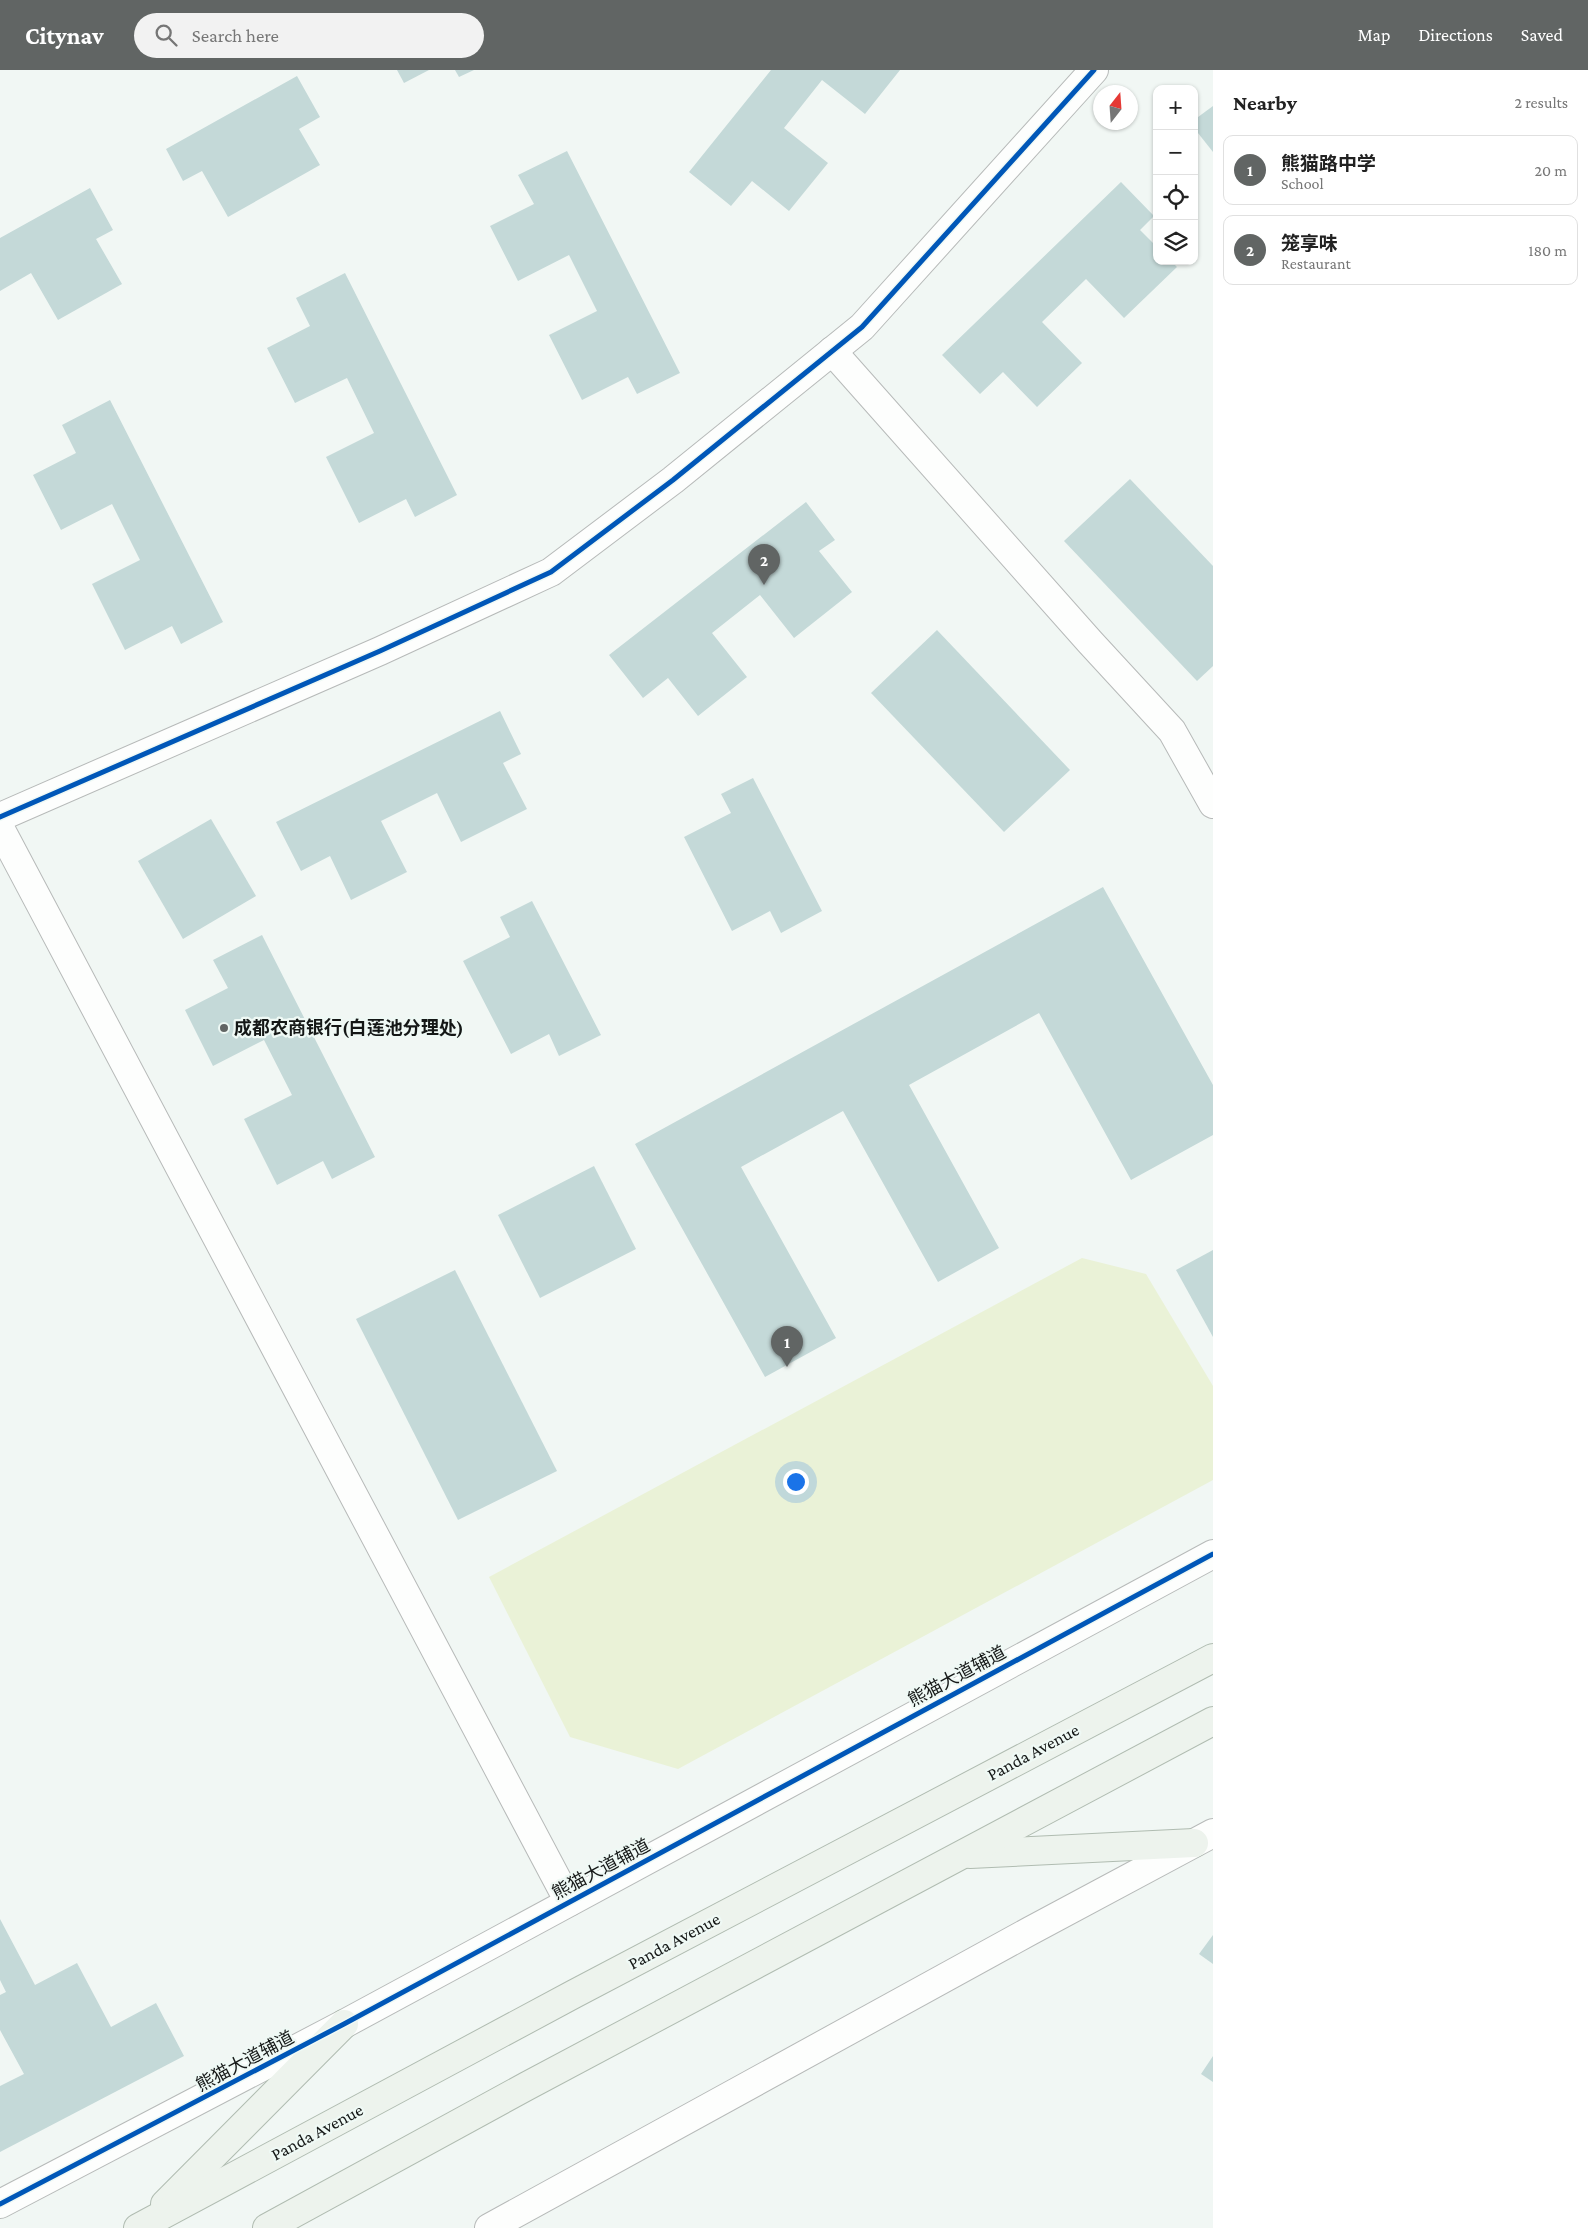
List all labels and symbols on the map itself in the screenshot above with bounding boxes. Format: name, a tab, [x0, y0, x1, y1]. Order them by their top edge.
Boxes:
north arrow	[1093, 85, 1138, 130]
pin: 2	[748, 544, 780, 585]
place label: 成都农商银行(白莲池分理处)	[234, 1017, 464, 1039]
marker: 成都农商银行(白莲池分理处)	[218, 1022, 230, 1034]
pin: 1	[771, 1326, 803, 1367]
your location	[783, 1469, 809, 1495]
street label: 熊猫大道辅道	[905, 1642, 1009, 1710]
street label: Panda Avenue	[984, 1719, 1082, 1785]
street label: 熊猫大道辅道	[549, 1835, 653, 1903]
street label: Panda Avenue	[625, 1908, 723, 1974]
street label: 熊猫大道辅道	[193, 2027, 297, 2095]
street label: Panda Avenue	[268, 2099, 366, 2165]

